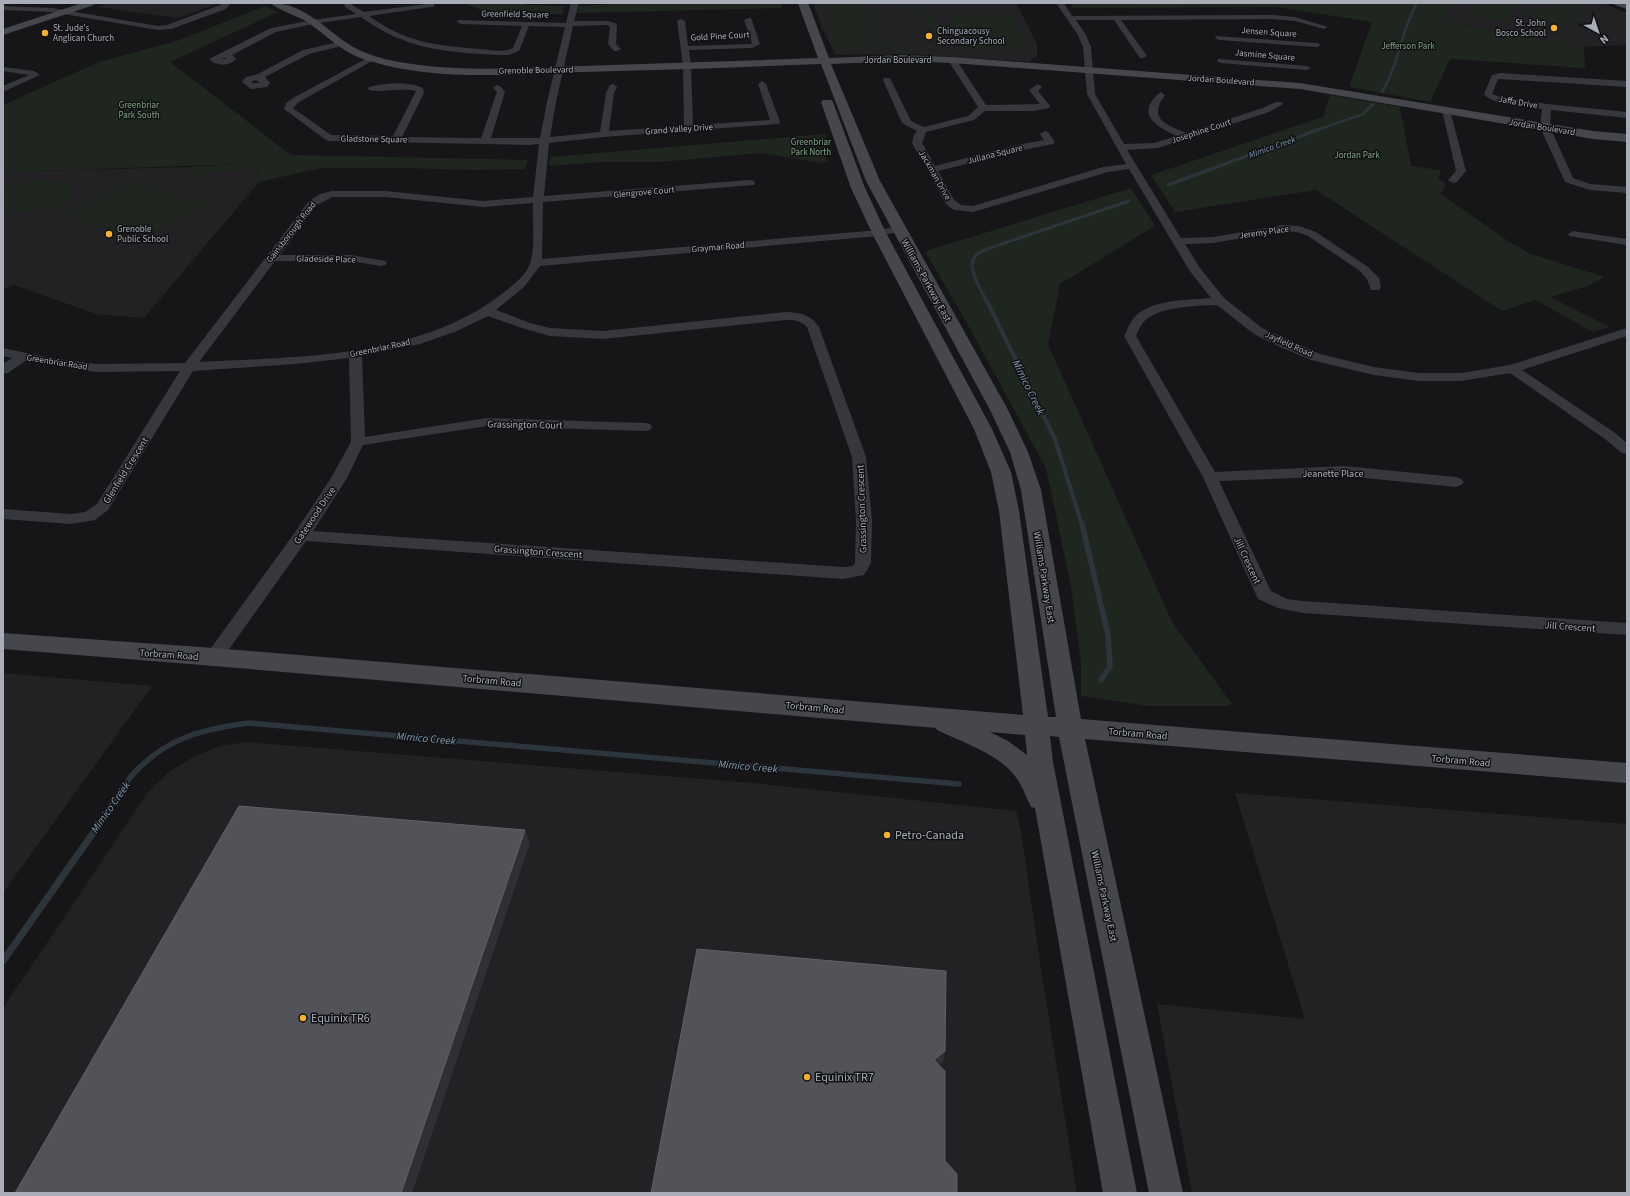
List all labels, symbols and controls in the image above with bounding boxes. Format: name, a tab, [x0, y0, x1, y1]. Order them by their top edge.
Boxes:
street label: Greenfield Square	[481, 7, 549, 22]
north arrow	[1578, 12, 1618, 52]
place label: St. John Bosco School	[1496, 17, 1546, 40]
place label: St. Jude's Anglican Church	[53, 22, 114, 45]
marker: St. John Bosco School	[1549, 23, 1559, 33]
street label: Jensen Square	[1241, 24, 1298, 41]
place label: Chinguacousy Secondary School	[937, 25, 1005, 48]
marker: St. Jude's Anglican Church	[40, 28, 50, 38]
street label: Gold Pine Court	[690, 28, 750, 45]
marker: Chinguacousy Secondary School	[924, 31, 934, 41]
text: N	[1596, 31, 1612, 47]
park label: Jefferson Park	[1381, 40, 1435, 53]
street label: Jasmine Square	[1234, 46, 1296, 65]
street label: Jordan Boulevard	[865, 54, 931, 67]
street label: Grenoble Boulevard	[498, 63, 574, 78]
street label: Jordan Boulevard	[1187, 72, 1255, 89]
street label: Jaffa Drive	[1497, 93, 1539, 112]
park label: Greenbriar Park South	[118, 99, 160, 122]
street label: Josephine Court	[1170, 116, 1233, 147]
street label: Jordan Boulevard	[1508, 116, 1576, 139]
street label: Grand Valley Drive	[645, 121, 714, 138]
street label: Gladstone Square	[341, 132, 408, 147]
water label: Mimico Creek	[1247, 133, 1298, 162]
park label: Greenbriar Park North	[791, 136, 832, 159]
street label: Juliana Square	[966, 141, 1024, 168]
street label: Jackman Drive	[915, 148, 954, 203]
park label: Jordan Park	[1334, 149, 1380, 162]
street label: Glengrove Court	[613, 183, 675, 202]
street label: Gainsborough Road	[263, 199, 319, 266]
place label: Grenoble Public School	[117, 223, 168, 246]
street label: Jeremy Place	[1238, 223, 1290, 242]
marker: Grenoble Public School	[104, 229, 114, 239]
street label: Williams Parkway East	[898, 237, 955, 325]
street label: Graymar Road	[691, 239, 745, 256]
street label: Gladeside Place	[296, 252, 356, 267]
street label: Jayfield Road	[1263, 328, 1315, 361]
street label: Greenbriar Road	[349, 336, 412, 361]
street label: Greenbriar Road	[26, 351, 88, 374]
water label: Mimico Creek	[1009, 357, 1049, 418]
street label: Grassington Court	[487, 417, 563, 433]
street label: Glenfield Crescent	[100, 434, 152, 506]
street label: Grassington Crescent	[853, 464, 871, 553]
street label: Jeanette Place	[1303, 467, 1363, 481]
street label: Gatewood Drive	[290, 484, 339, 547]
street label: Williams Parkway East	[1030, 530, 1058, 625]
street label: Jill Crescent	[1230, 534, 1264, 587]
street label: Grassington Crescent	[493, 542, 583, 562]
street label: Jill Crescent	[1544, 618, 1596, 636]
street label: Torbram Road	[139, 646, 199, 664]
street label: Torbram Road	[462, 671, 522, 691]
street label: Torbram Road	[785, 698, 845, 718]
street label: Torbram Road	[1108, 724, 1168, 744]
water label: Mimico Creek	[396, 728, 457, 749]
street label: Torbram Road	[1431, 751, 1491, 771]
water label: Mimico Creek	[718, 756, 779, 777]
water label: Mimico Creek	[87, 778, 134, 836]
place label: Petro-Canada	[895, 827, 964, 844]
marker: Petro-Canada	[882, 830, 892, 840]
street label: Williams Parkway East	[1088, 849, 1121, 944]
place label: Equinix TR6	[311, 1010, 370, 1027]
marker: Equinix TR6	[298, 1013, 308, 1023]
place label: Equinix TR7	[815, 1069, 874, 1086]
marker: Equinix TR7	[802, 1072, 812, 1082]

